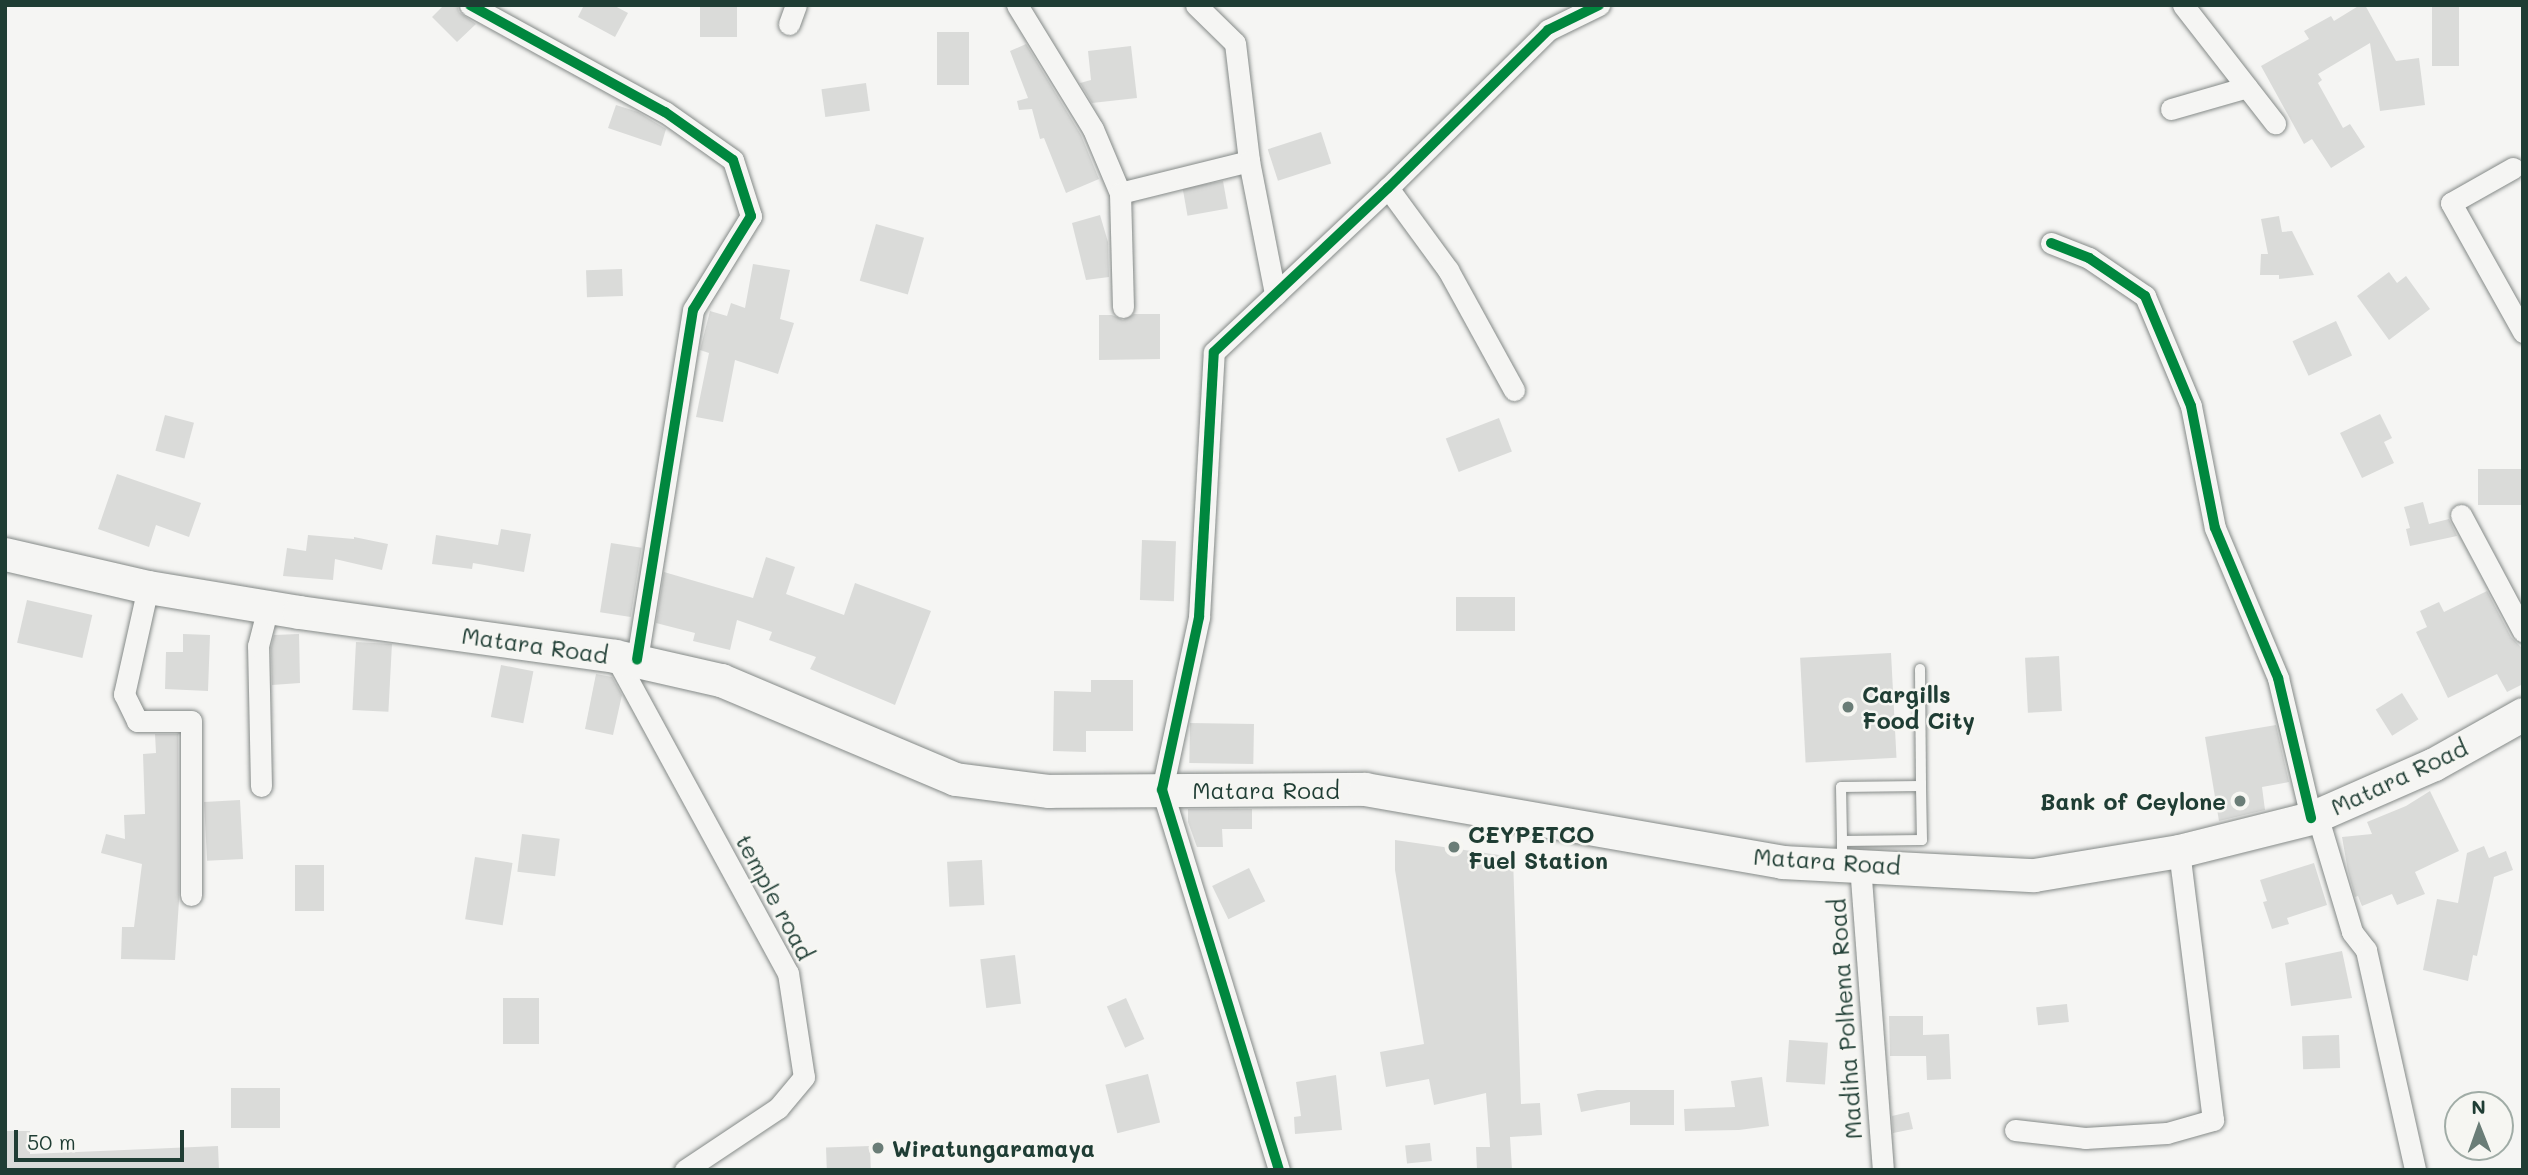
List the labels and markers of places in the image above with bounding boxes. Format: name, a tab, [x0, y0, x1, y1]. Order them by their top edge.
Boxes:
place label: Cargills Food City	[1862, 680, 1975, 734]
marker: Cargills Food City	[1840, 699, 1856, 715]
place label: Bank of Ceylone	[2040, 787, 2226, 815]
marker: Bank of Ceylone	[2232, 793, 2248, 809]
place label: CEYPETCO Fuel Station	[1468, 820, 1608, 874]
marker: CEYPETCO Fuel Station	[1446, 839, 1462, 855]
place label: Wiratungaramaya	[892, 1134, 1095, 1162]
marker: Wiratungaramaya	[870, 1140, 886, 1156]

